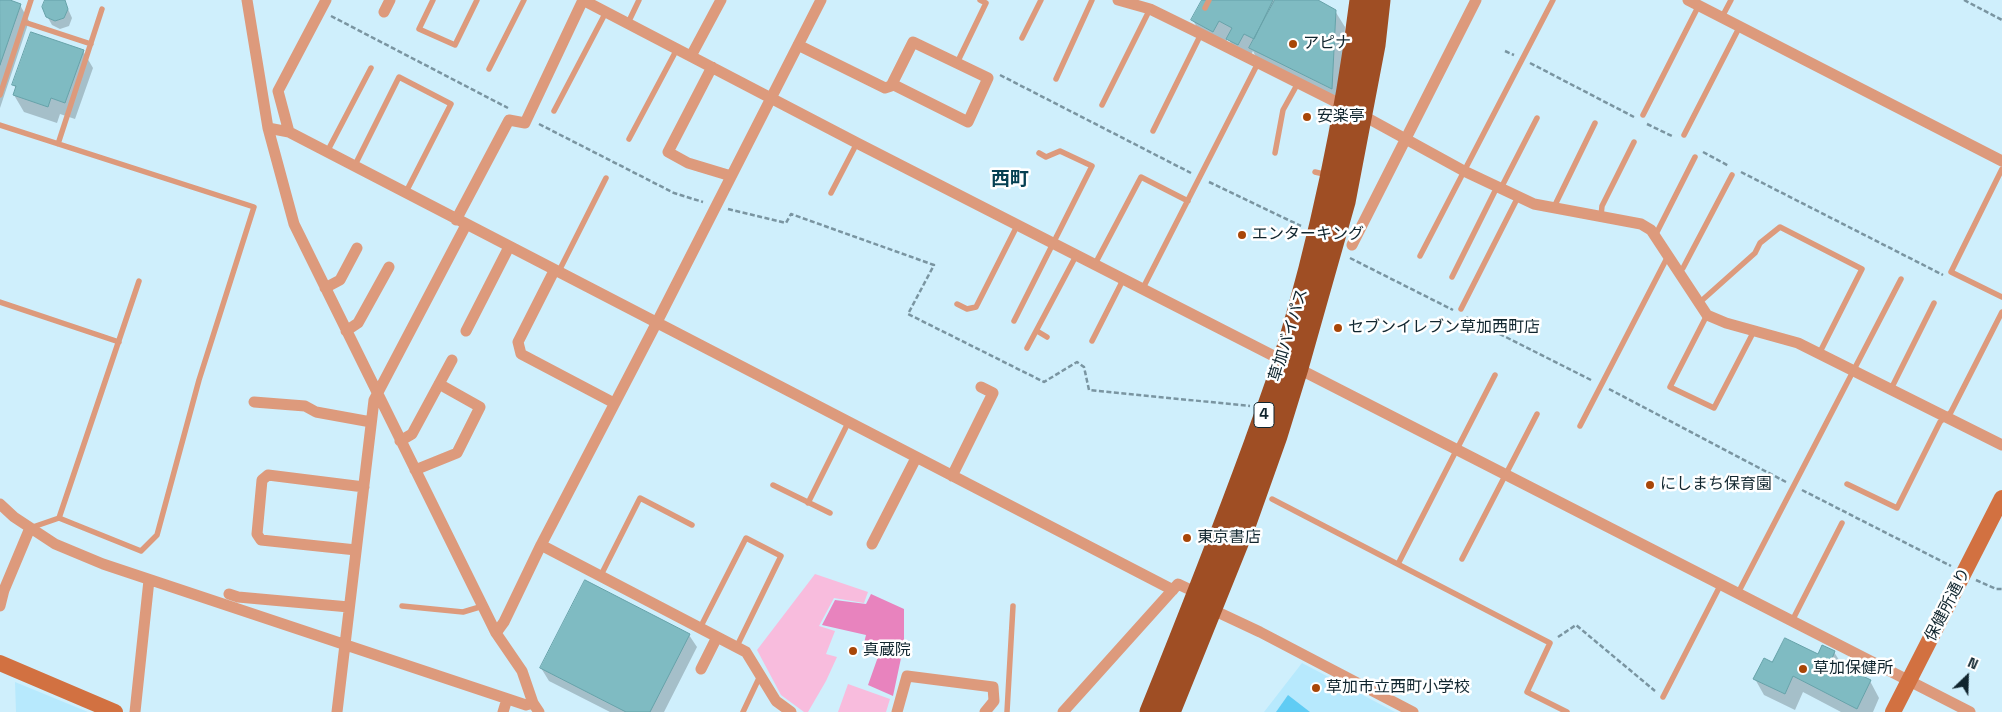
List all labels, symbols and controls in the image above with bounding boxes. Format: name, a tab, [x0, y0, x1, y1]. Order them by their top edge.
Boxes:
place label: アピナ	[1303, 34, 1351, 54]
marker: アピナ	[1287, 38, 1299, 50]
place label: 安楽亭	[1317, 107, 1365, 127]
marker: 安楽亭	[1301, 111, 1313, 123]
district label: 西町	[991, 169, 1029, 191]
place label: エンターキング	[1252, 225, 1364, 245]
marker: エンターキング	[1236, 229, 1248, 241]
street label: 草加バイパス	[1266, 286, 1312, 384]
place label: セブンイレブン草加西町店	[1348, 318, 1540, 338]
marker: セブンイレブン草加西町店	[1332, 322, 1344, 334]
road number: 4	[1254, 402, 1274, 428]
place label: にしまち保育園	[1660, 475, 1772, 495]
marker: にしまち保育園	[1644, 479, 1656, 491]
place label: 東京書店	[1197, 528, 1261, 548]
marker: 東京書店	[1181, 532, 1193, 544]
street label: 保健所通り	[1921, 565, 1975, 645]
place label: 真蔵院	[863, 641, 911, 661]
marker: 真蔵院	[847, 645, 859, 657]
north arrow	[1942, 652, 1992, 702]
text: N	[1965, 653, 1981, 673]
place label: 草加保健所	[1813, 659, 1893, 679]
marker: 草加保健所	[1797, 663, 1809, 675]
place label: 草加市立西町小学校	[1326, 678, 1470, 698]
marker: 草加市立西町小学校	[1310, 682, 1322, 694]

